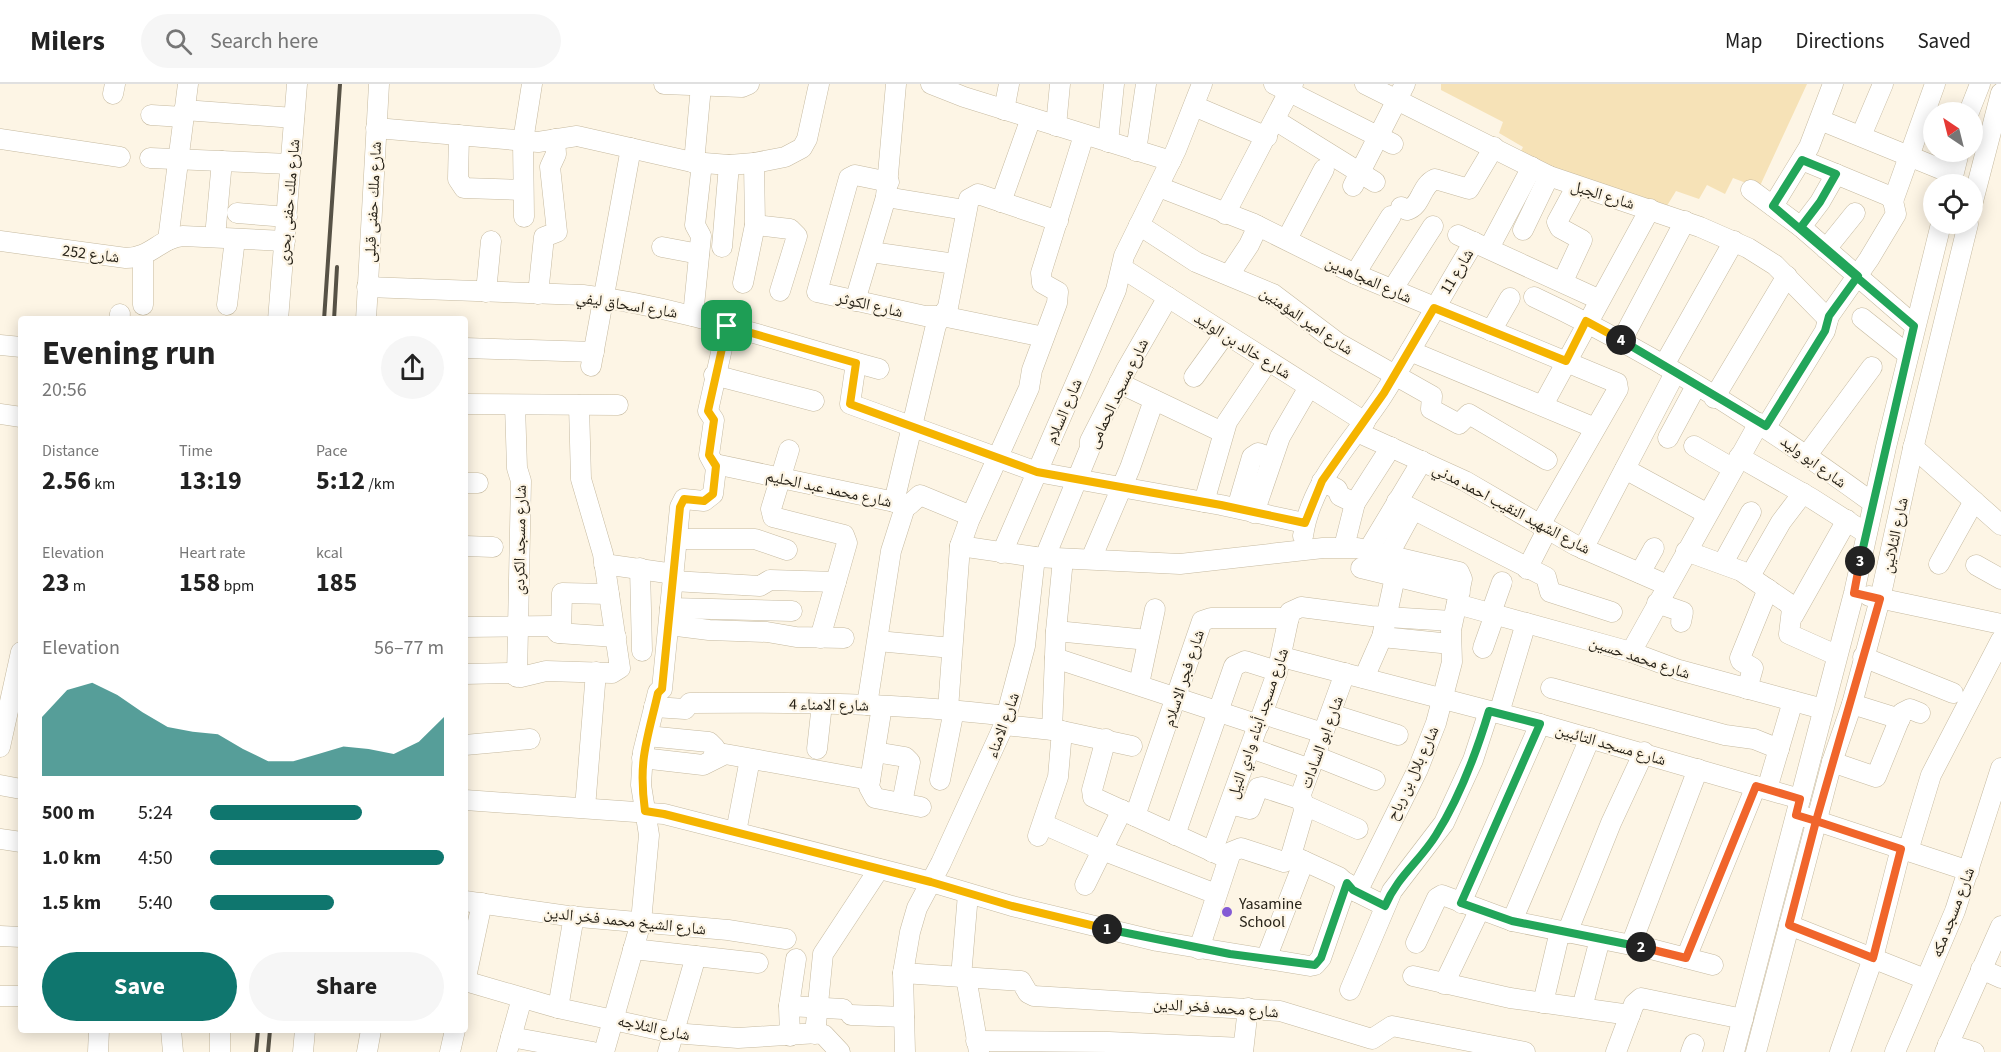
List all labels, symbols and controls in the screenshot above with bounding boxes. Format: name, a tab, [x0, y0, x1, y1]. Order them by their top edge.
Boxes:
search box	[141, 14, 561, 68]
text: Milers	[30, 21, 105, 61]
icon: search	[162, 25, 195, 58]
text: Search here	[210, 25, 318, 57]
text: Map	[1725, 26, 1763, 56]
text: Directions	[1796, 26, 1884, 56]
text: Saved	[1917, 26, 1971, 56]
north arrow	[1923, 102, 1983, 162]
map controls	[1923, 102, 1983, 234]
street label: شارع ملك حفنى بحرى	[273, 138, 305, 266]
street label: شارع ملك حفنى قبلى	[359, 141, 387, 263]
button: locate	[1923, 174, 1983, 234]
street label: شارع الجبل	[1568, 175, 1637, 215]
street label: شارع 252	[61, 240, 121, 268]
street label: شارع 11	[1435, 245, 1479, 298]
street label: شارع المجاهدين	[1322, 251, 1415, 309]
street label: شارع امير المؤمنين	[1255, 281, 1358, 360]
street label: شارع اسحاق ليفي	[574, 286, 679, 325]
street label: شارع الكوثر	[833, 286, 905, 323]
pin	[701, 300, 752, 351]
street label: شارع خالد بن الوليد	[1190, 307, 1295, 384]
icon: arrive	[710, 309, 743, 342]
pin: 4	[1606, 325, 1636, 355]
text: 4	[1617, 329, 1625, 351]
text: Evening run	[42, 330, 216, 377]
street label: شارع مسجد الحمامى	[1082, 335, 1154, 452]
button: share	[381, 336, 444, 399]
street label: شارع السلام	[1040, 375, 1088, 447]
text: 20:56	[42, 376, 87, 404]
street label: شارع ابو وليد	[1776, 430, 1851, 493]
text: Distance	[42, 440, 99, 462]
text: Time	[179, 440, 213, 462]
text: Pace	[316, 440, 347, 462]
street label: شارع الشهيد النقيب احمد مدني	[1428, 458, 1594, 561]
text: 2.56	[42, 462, 91, 499]
text: 13:19	[179, 462, 242, 499]
text: 5:12	[316, 462, 365, 499]
street label: شارع محمد عبد الحليم	[764, 465, 894, 513]
text: km	[91, 473, 115, 495]
text: /km	[365, 473, 395, 495]
street label: شارع مسجد الكردى	[508, 485, 532, 595]
street label: شارع الثلاثين	[1876, 495, 1914, 575]
text: Elevation	[42, 542, 104, 564]
text: Heart rate	[179, 542, 246, 564]
text: kcal	[316, 542, 343, 564]
pin: 3	[1845, 546, 1875, 576]
text: 3	[1856, 550, 1864, 572]
text: 23	[42, 564, 69, 601]
text: 158	[179, 564, 220, 601]
text: 185	[316, 564, 357, 601]
text: m	[69, 575, 86, 597]
text: bpm	[220, 575, 254, 597]
street label: شارع فجر الاسلام	[1158, 627, 1210, 730]
street label: شارع محمد حسين	[1586, 631, 1693, 685]
text: Elevation	[42, 634, 120, 662]
text: 56–77 m	[374, 634, 444, 662]
street label: شارع مسجد أبناء وادي النيل	[1222, 645, 1295, 802]
street label: شارع الامناء	[981, 689, 1025, 761]
street label: شارع الامناء 4	[789, 693, 869, 717]
street label: شارع ابو السادات	[1295, 693, 1349, 792]
street label: شارع مسجد التائبين	[1553, 719, 1669, 771]
street label: شارع بلال بن رباح	[1381, 722, 1444, 824]
text: 500 m	[42, 799, 95, 827]
text: 5:24	[138, 799, 173, 827]
text: 1.0 km	[42, 844, 101, 872]
text: 4:50	[138, 844, 173, 872]
street label: شارع مسجد مكه	[1926, 864, 1980, 961]
text: 1.5 km	[42, 889, 101, 917]
text: 5:40	[138, 889, 173, 917]
place label: Yasamine School	[1238, 893, 1302, 933]
street label: شارع الشيخ محمد فخر الدين	[543, 902, 707, 940]
marker: Yasamine School	[1220, 905, 1234, 919]
pin: 1	[1092, 914, 1122, 944]
text: 1	[1103, 918, 1111, 940]
pin: 2	[1626, 932, 1656, 962]
text: 2	[1637, 936, 1645, 958]
button: Save	[42, 952, 237, 1021]
button: Share	[249, 952, 444, 1021]
street label: شارع محمد فخر الدين	[1152, 993, 1279, 1023]
street label: شارع الثلاجه	[615, 1010, 692, 1046]

